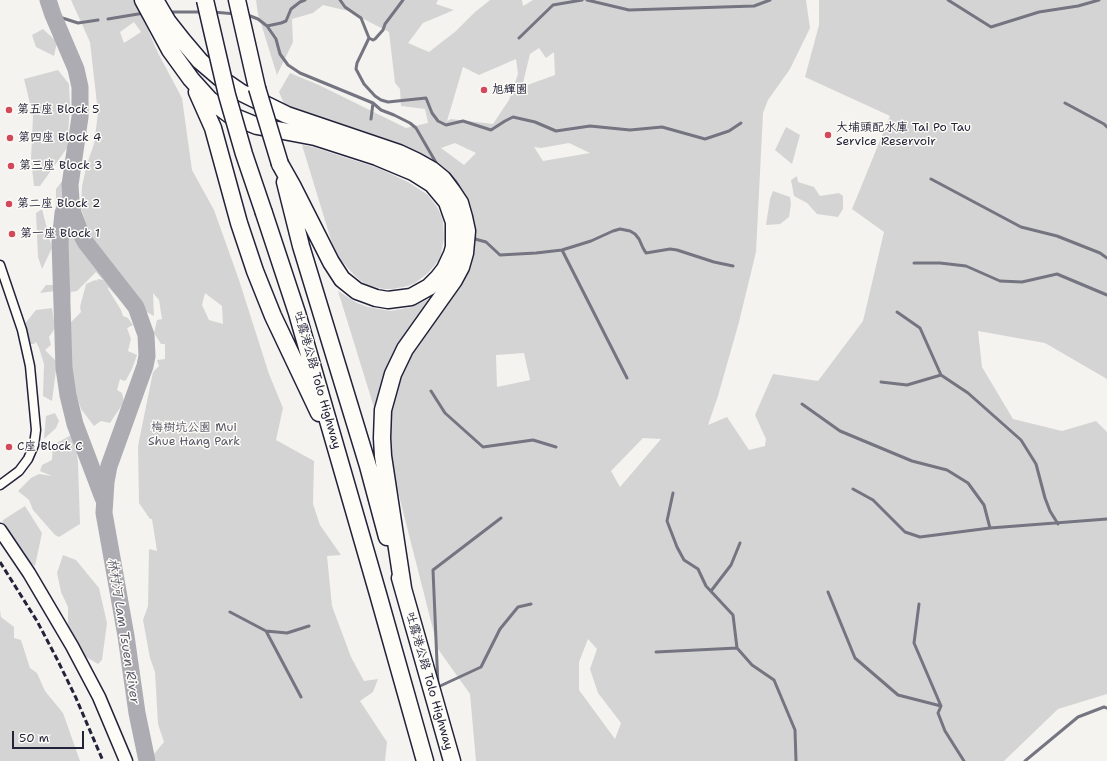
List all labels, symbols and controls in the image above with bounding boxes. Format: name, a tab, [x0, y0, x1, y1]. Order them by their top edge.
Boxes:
place label: 旭輝園	[492, 83, 528, 97]
marker: 旭輝園	[479, 85, 489, 95]
place label: 第五座 Block 5	[17, 103, 99, 117]
marker: 第五座 Block 5	[4, 105, 14, 115]
place label: 大埔頭配水庫 Tai Po Tau Service Reservoir	[836, 121, 971, 149]
marker: 大埔頭配水庫 Tai Po Tau Service Reservoir	[823, 130, 833, 140]
place label: 第四座 Block 4	[18, 131, 101, 145]
marker: 第四座 Block 4	[5, 133, 15, 143]
place label: 第三座 Block 3	[19, 159, 102, 173]
marker: 第三座 Block 3	[6, 161, 16, 171]
place label: 第二座 Block 2	[17, 197, 100, 211]
marker: 第二座 Block 2	[4, 199, 14, 209]
place label: 第一座 Block 1	[20, 227, 100, 241]
marker: 第一座 Block 1	[7, 229, 17, 239]
street label: 吐露港公路 Tolo Highway	[290, 309, 344, 451]
park label: 梅樹坑公園 Mui Shue Hang Park	[148, 421, 240, 449]
place label: C座 Block C	[17, 440, 83, 454]
marker: C座 Block C	[4, 442, 14, 452]
water label: 林村河 Lam Tsuen River	[104, 557, 142, 705]
street label: 吐露港公路 Tolo Highway	[402, 610, 456, 752]
scale bar	[14, 723, 86, 749]
text: 50 m	[19, 730, 49, 746]

